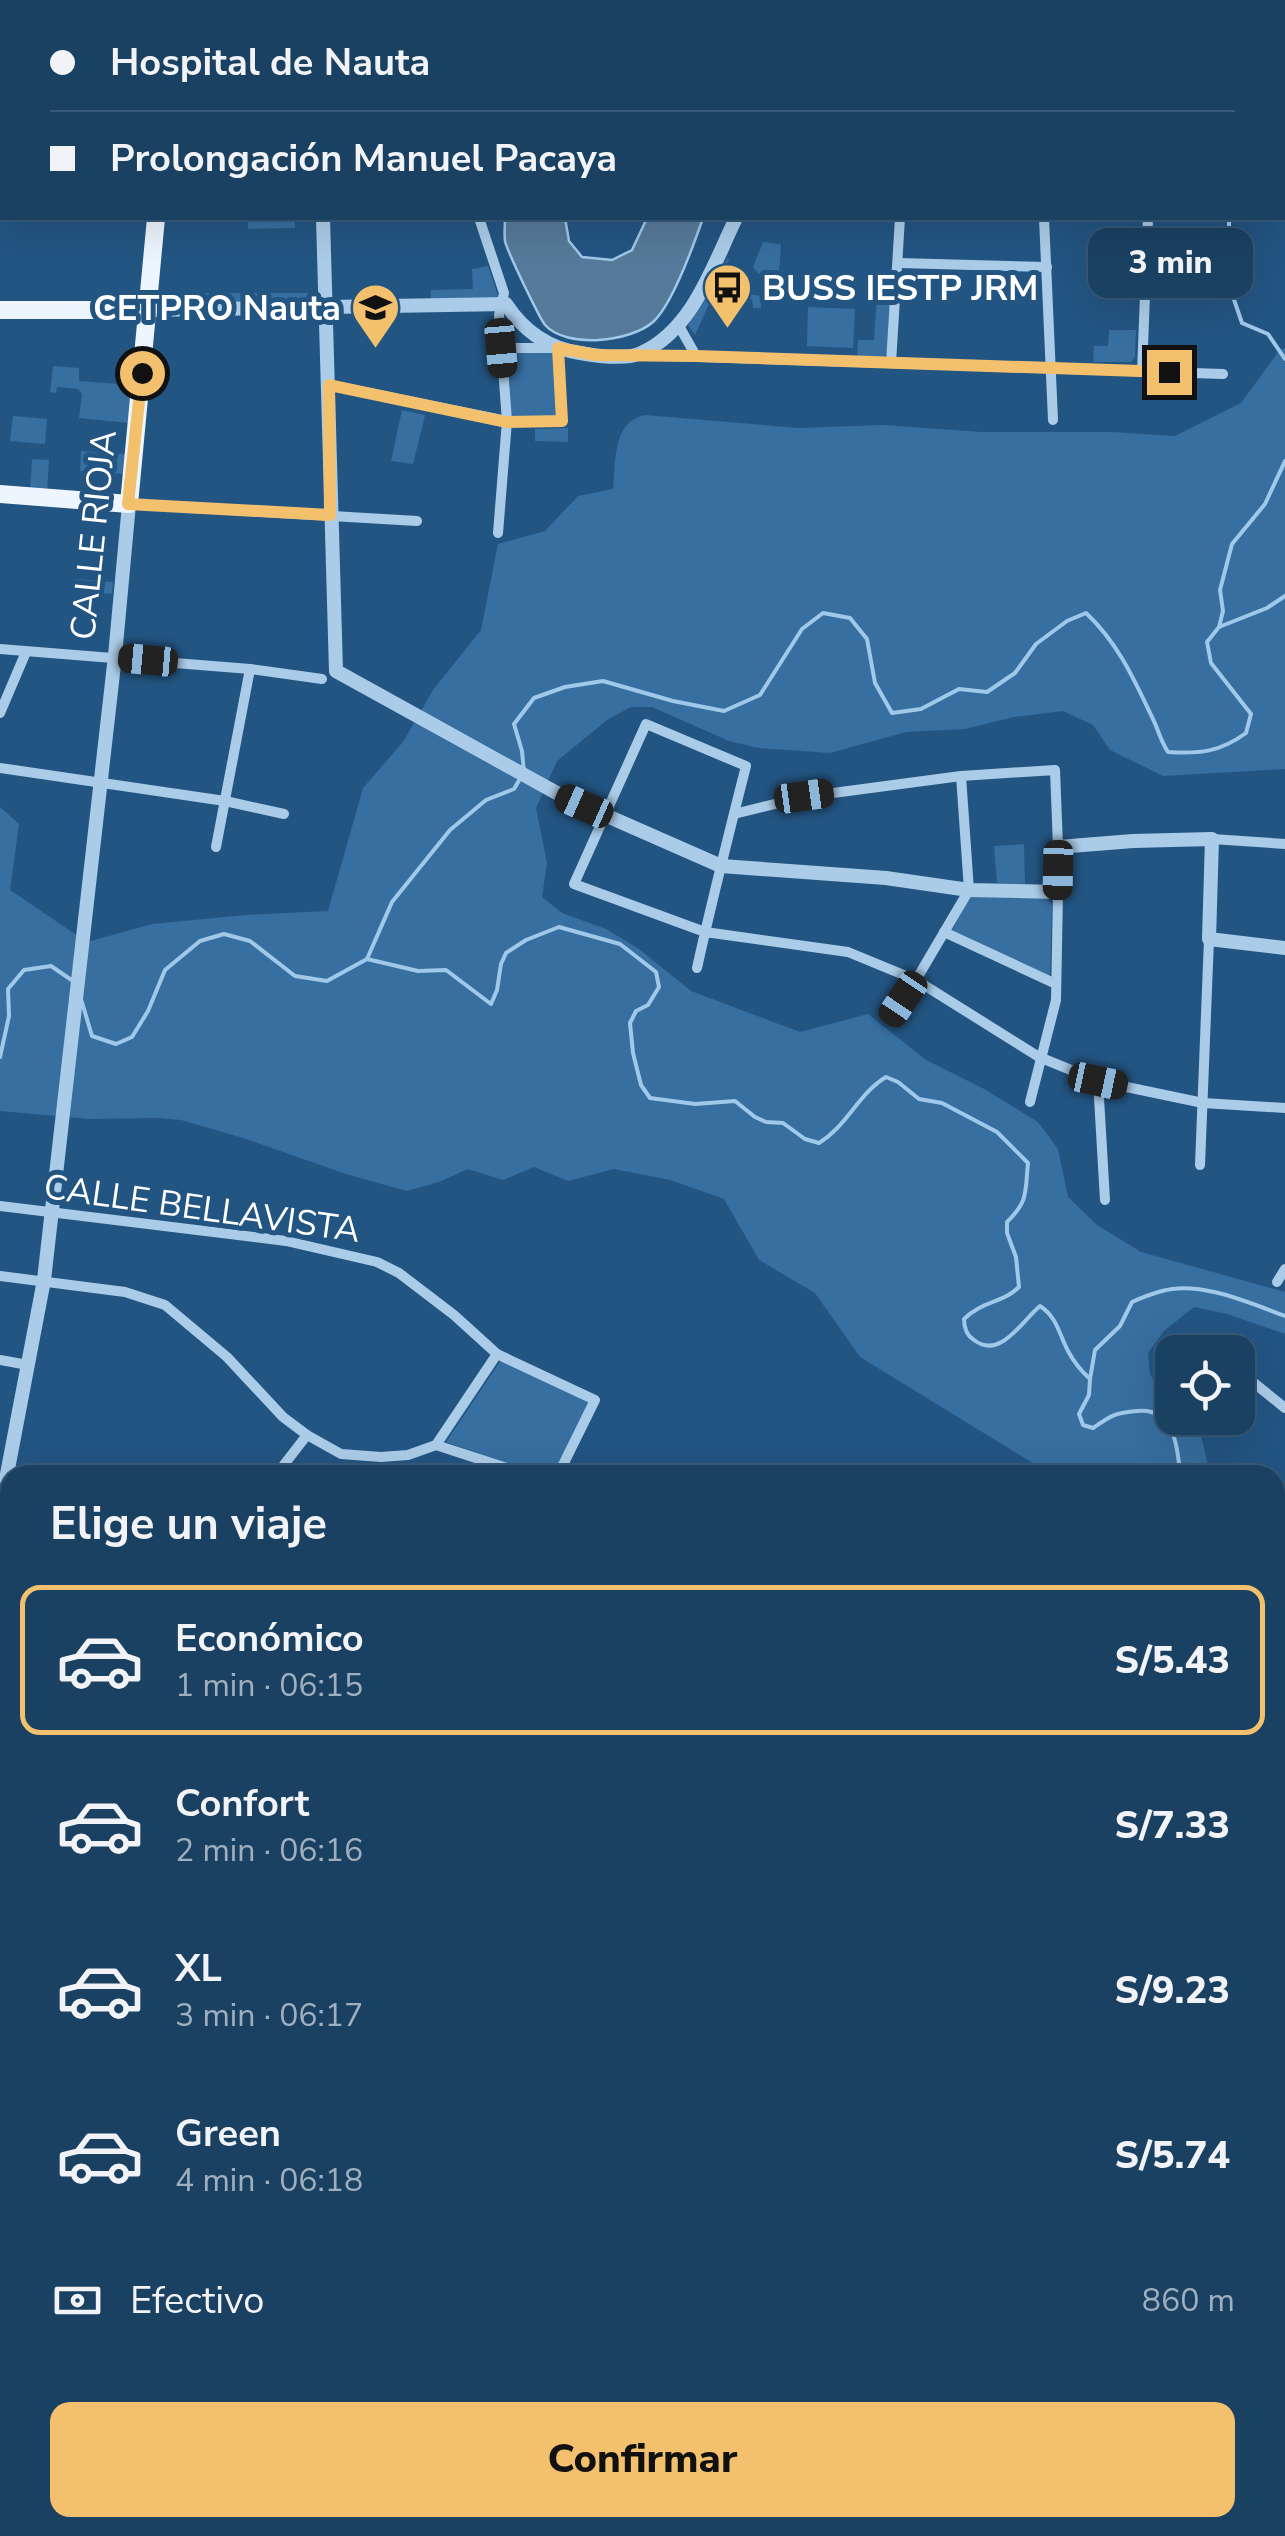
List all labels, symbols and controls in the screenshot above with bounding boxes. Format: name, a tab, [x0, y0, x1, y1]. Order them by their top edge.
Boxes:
text: Hospital de Nauta	[110, 37, 430, 88]
text: Prolongación Manuel Pacaya	[110, 133, 617, 184]
callout: 3 min	[1086, 227, 1252, 297]
text: 3 min	[1128, 241, 1213, 284]
bus stop icon: BUSS IESTP JRM	[701, 262, 753, 330]
place label: BUSS IESTP JRM	[762, 265, 1038, 312]
school or university icon: CETPRO Nauta	[350, 282, 402, 350]
place label: CETPRO Nauta	[93, 285, 341, 332]
car	[483, 317, 519, 379]
route end	[1147, 350, 1192, 395]
route start	[120, 351, 165, 396]
street label: CALLE RIOJA	[59, 428, 128, 642]
car	[117, 642, 179, 678]
car	[772, 777, 836, 815]
car	[550, 780, 618, 832]
car	[1042, 840, 1074, 900]
car	[874, 966, 932, 1032]
car	[1066, 1060, 1130, 1102]
street label: CALLE BELLAVISTA	[41, 1163, 363, 1254]
map controls	[1155, 1335, 1255, 1435]
button: locate	[1155, 1335, 1255, 1435]
text: Elige un viaje	[50, 1494, 327, 1555]
text: Económico	[175, 1613, 364, 1664]
icon: car	[55, 1615, 145, 1705]
text: S/5.43	[1115, 1635, 1230, 1686]
text: 1 min · 06:15	[175, 1664, 363, 1707]
text: Confort	[175, 1778, 309, 1829]
icon: car	[55, 1780, 145, 1870]
text: S/7.33	[1115, 1800, 1230, 1851]
text: 2 min · 06:16	[175, 1829, 363, 1872]
text: XL	[175, 1943, 222, 1994]
icon: car	[55, 1945, 145, 2035]
text: S/9.23	[1115, 1965, 1230, 2016]
text: 3 min · 06:17	[175, 1994, 363, 2037]
text: Green	[175, 2108, 281, 2159]
icon: car	[55, 2110, 145, 2200]
text: S/5.74	[1115, 2130, 1230, 2181]
text: 4 min · 06:18	[175, 2159, 363, 2202]
icon: cash	[50, 2273, 105, 2328]
text: Efectivo	[130, 2275, 264, 2326]
text: 860 m	[1142, 2279, 1235, 2322]
button: Confirmar	[50, 2402, 1235, 2517]

